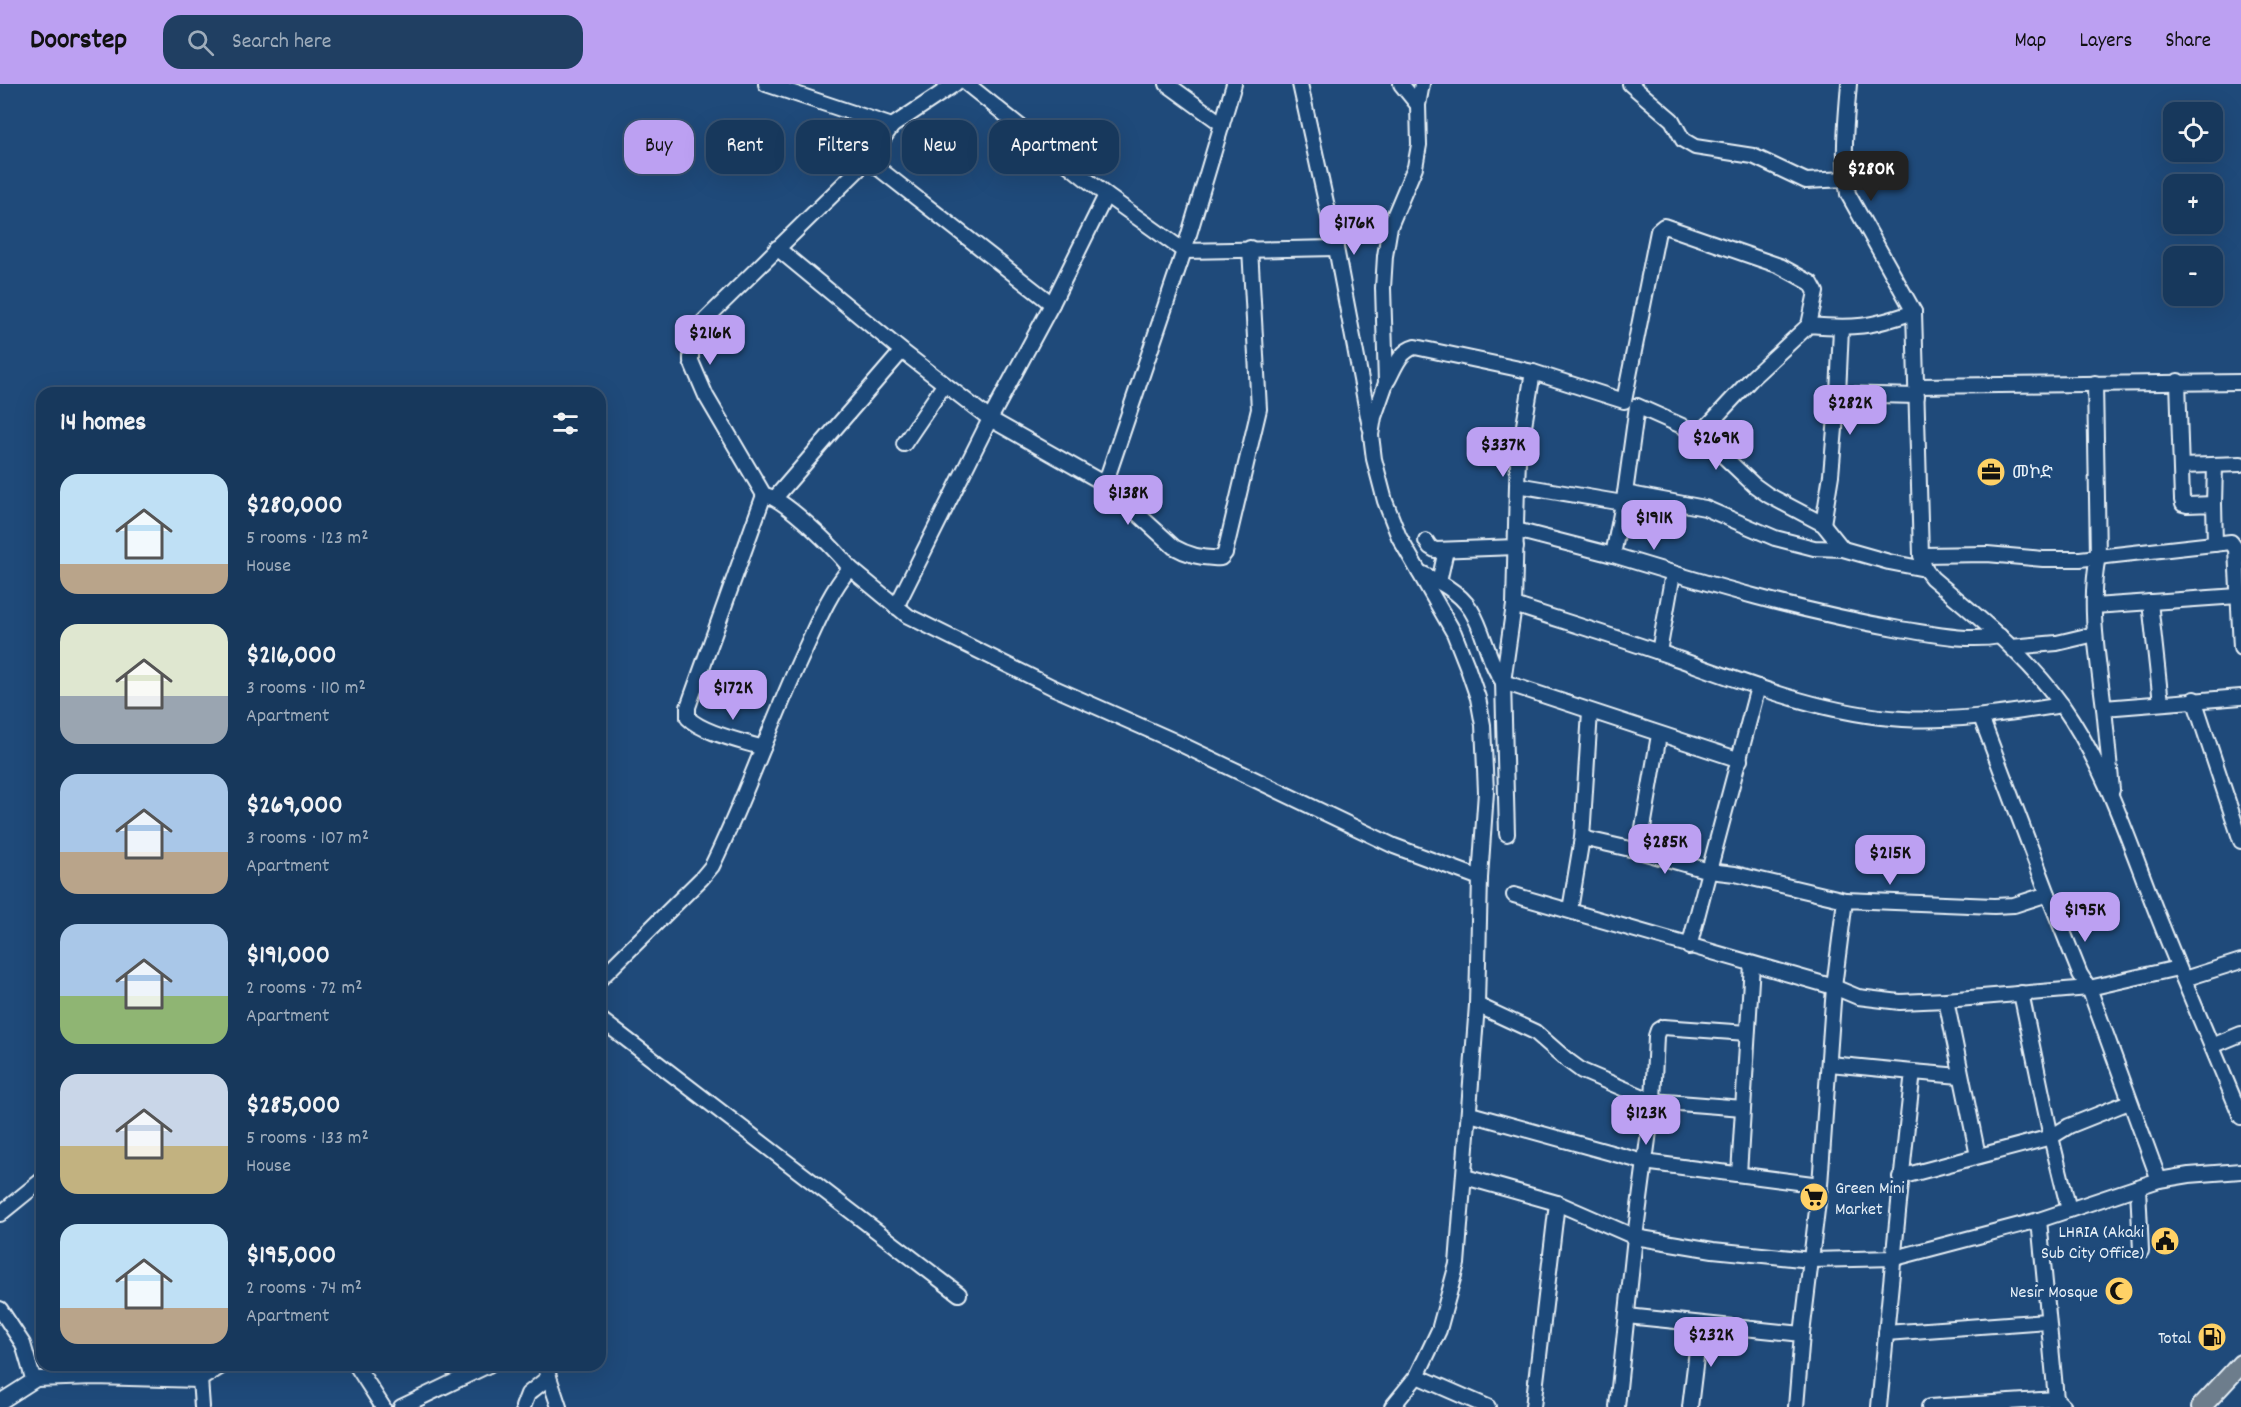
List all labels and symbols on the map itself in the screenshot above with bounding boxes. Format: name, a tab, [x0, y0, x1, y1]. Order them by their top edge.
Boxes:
pin: $280K	[1829, 151, 1913, 202]
pin: $176K	[1312, 205, 1396, 256]
pin: $216K	[668, 315, 752, 366]
pin: $282K	[1808, 385, 1892, 436]
pin: $269K	[1674, 420, 1758, 471]
pin: $337K	[1461, 427, 1545, 478]
office icon: መኮድ	[1975, 456, 2007, 488]
place label: መኮድ	[2012, 462, 2053, 487]
pin: $138K	[1086, 475, 1170, 526]
pin: $191K	[1612, 500, 1696, 551]
pin: $172K	[691, 670, 775, 721]
pin: $285K	[1623, 824, 1707, 875]
pin: $215K	[1848, 835, 1932, 886]
pin: $195K	[2043, 892, 2127, 943]
pin: $123K	[1604, 1095, 1688, 1146]
place label: Green Mini Market	[1835, 1177, 1905, 1223]
supermarket icon: Green Mini Market	[1798, 1181, 1830, 1213]
place label: LHRIA (Akaki Sub City Office)	[2041, 1221, 2144, 1267]
public building icon: LHRIA (Akaki Sub City Office)	[2149, 1225, 2181, 1257]
mosque icon: Nesir Mosque	[2103, 1275, 2135, 1307]
place label: Nesir Mosque	[2010, 1281, 2098, 1306]
pin: $232K	[1669, 1317, 1753, 1368]
fuel station icon: Total	[2196, 1321, 2228, 1353]
place label: Total	[2158, 1327, 2192, 1352]

